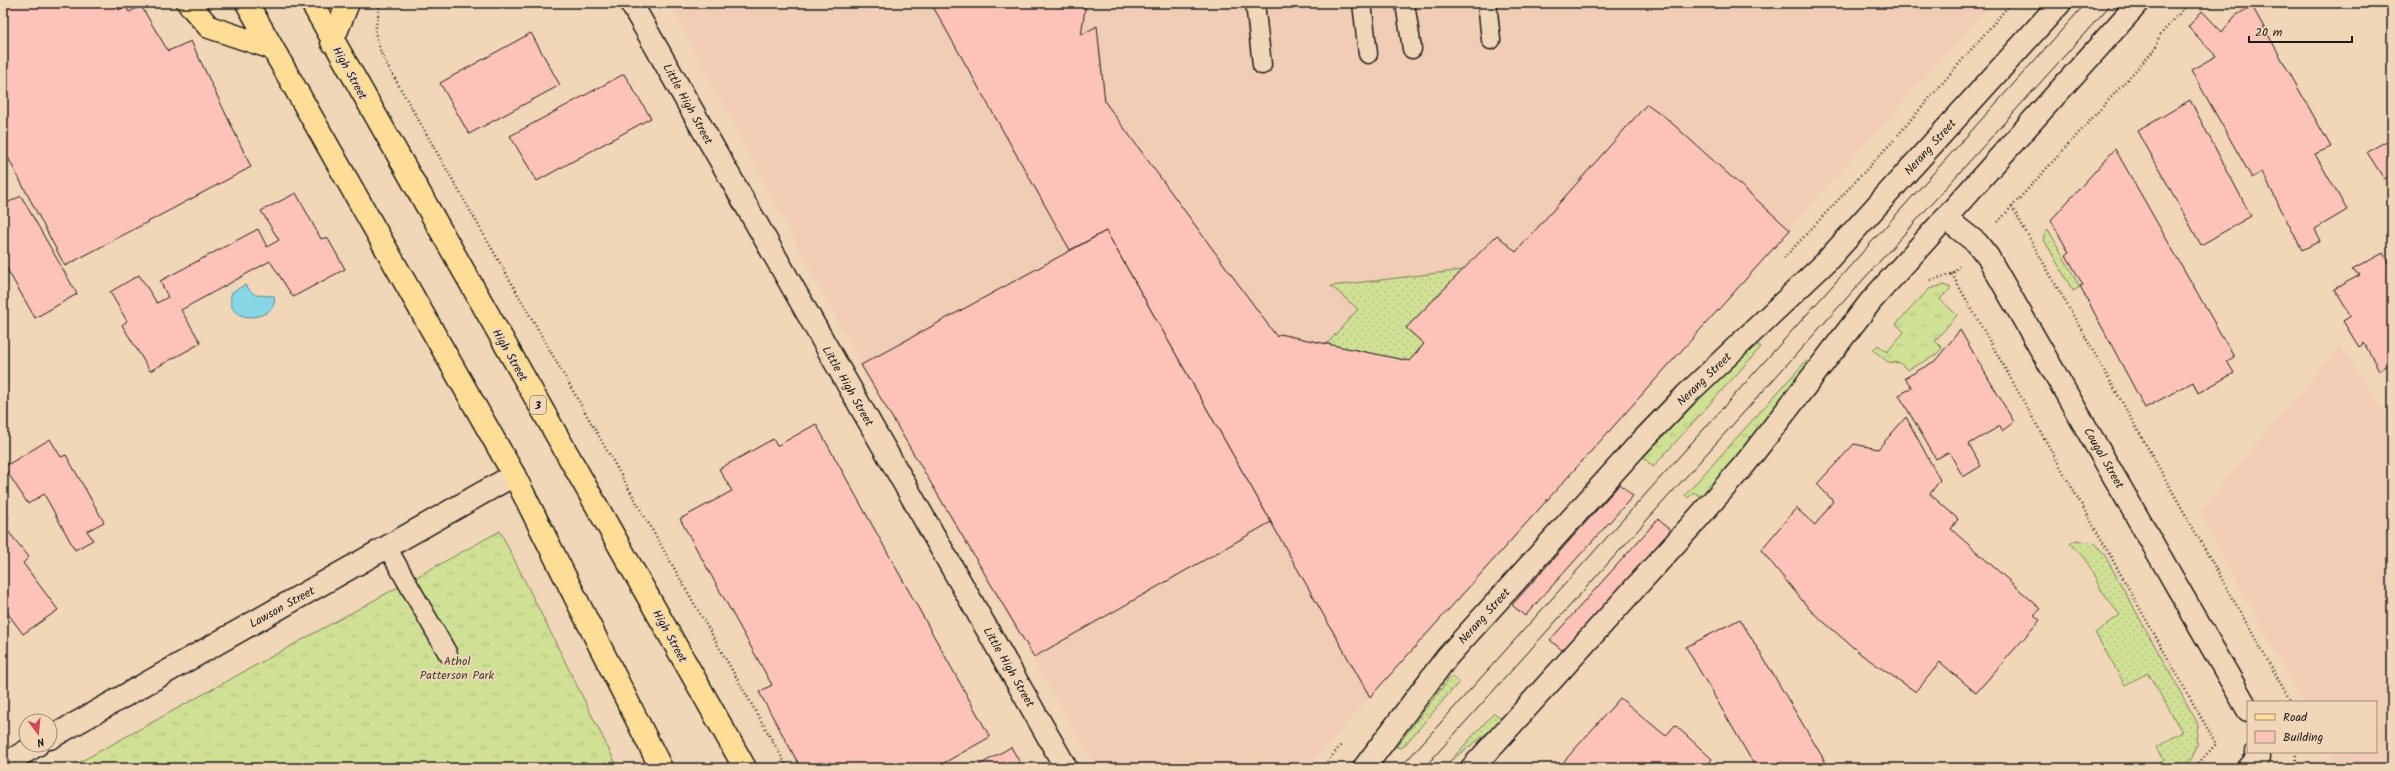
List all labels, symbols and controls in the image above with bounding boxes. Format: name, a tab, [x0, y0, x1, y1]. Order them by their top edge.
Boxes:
scale bar	[2249, 18, 2352, 44]
text: 20 m	[2255, 23, 2283, 42]
street label: High Street	[327, 43, 372, 104]
street label: Little High Street	[657, 60, 718, 149]
street label: Nerang Street	[1900, 115, 1961, 180]
street label: High Street	[487, 325, 533, 386]
street label: Little High Street	[817, 342, 879, 430]
street label: Nerang Street	[1672, 348, 1737, 411]
road number: 3	[530, 396, 546, 414]
street label: Cougal Street	[2078, 424, 2129, 493]
street label: Lawson Street	[246, 581, 319, 633]
street label: Nerang Street	[1454, 584, 1515, 649]
street label: High Street	[647, 606, 692, 667]
street label: Little High Street	[978, 623, 1040, 711]
park label: Athol Patterson Park	[420, 652, 495, 685]
legend	[2247, 701, 2377, 753]
text: Road	[2283, 708, 2308, 727]
north arrow	[18, 713, 58, 753]
text: Building	[2283, 728, 2323, 747]
text: N	[35, 732, 46, 751]

